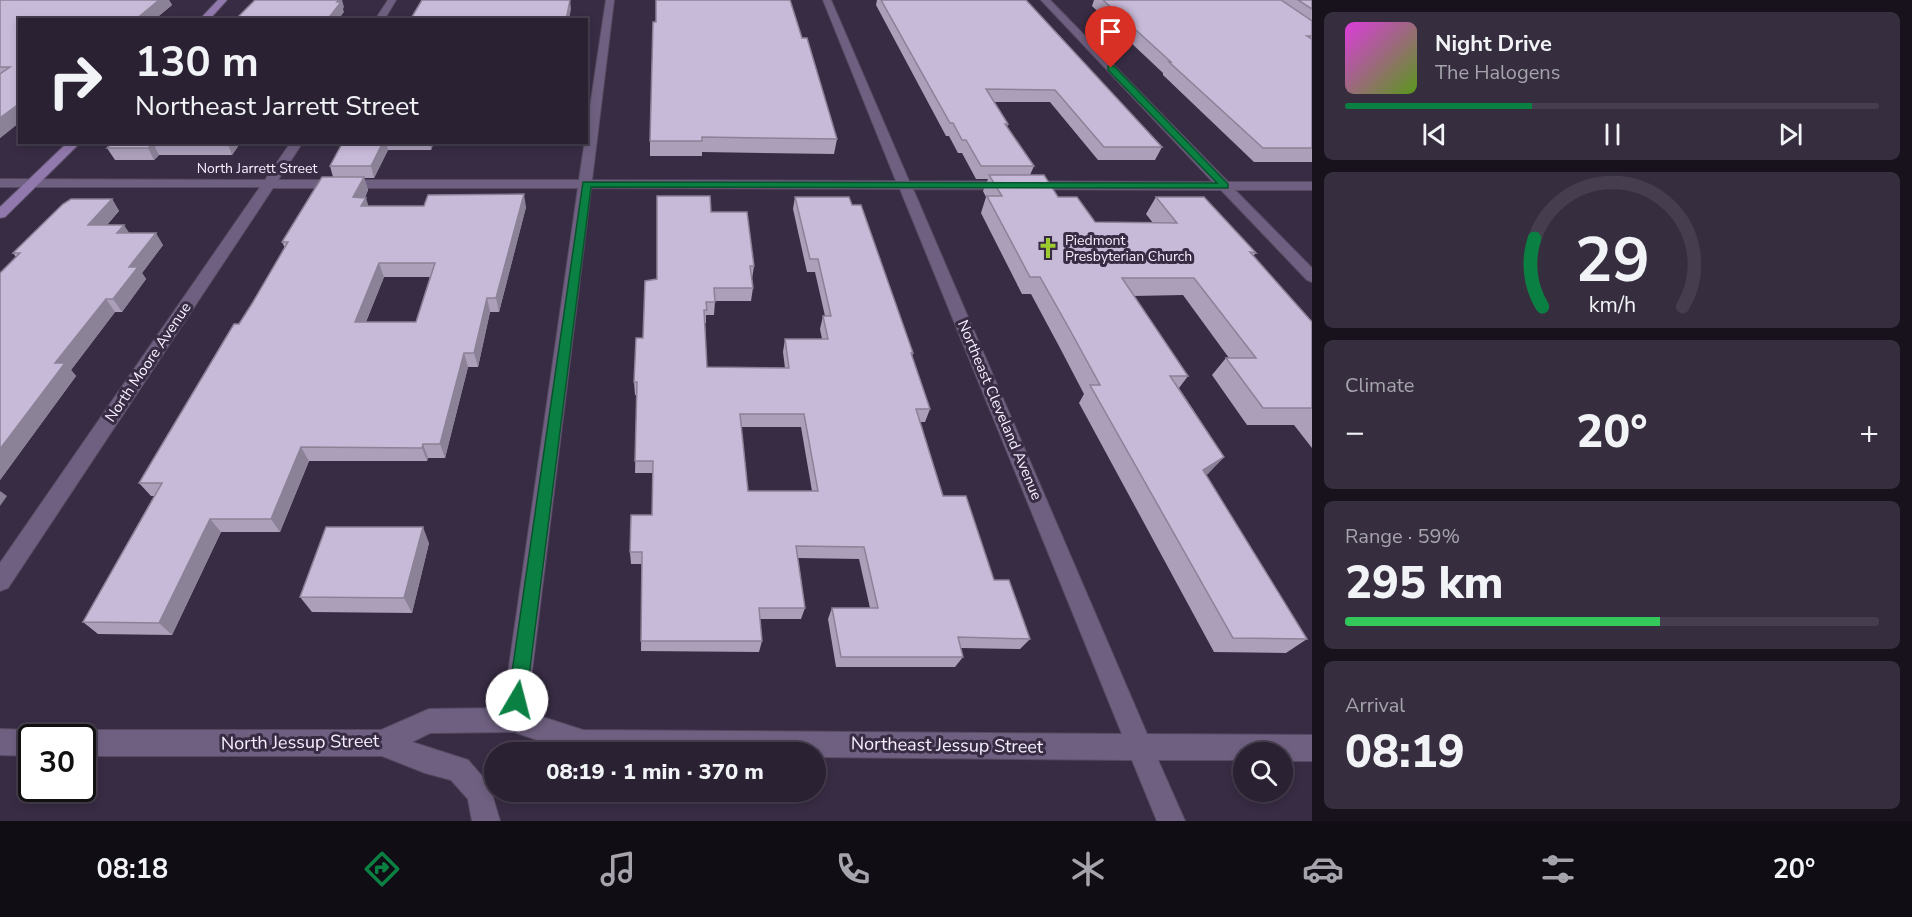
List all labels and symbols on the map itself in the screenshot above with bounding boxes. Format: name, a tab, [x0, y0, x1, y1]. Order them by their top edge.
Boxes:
pin	[1085, 6, 1136, 68]
street label: North Jarrett Street	[197, 159, 317, 178]
place label: Piedmont Presbyterian Church	[1065, 231, 1192, 266]
church icon: Piedmont Presbyterian Church	[1036, 236, 1060, 260]
street label: North Moore Avenue	[100, 298, 196, 426]
street label: Northeast Cleveland Avenue	[953, 317, 1047, 503]
position arrow	[485, 668, 549, 732]
speed limit sign: 30	[18, 724, 96, 802]
street label: North Jessup Street	[221, 729, 380, 755]
street label: Northeast Jessup Street	[851, 731, 1044, 759]

